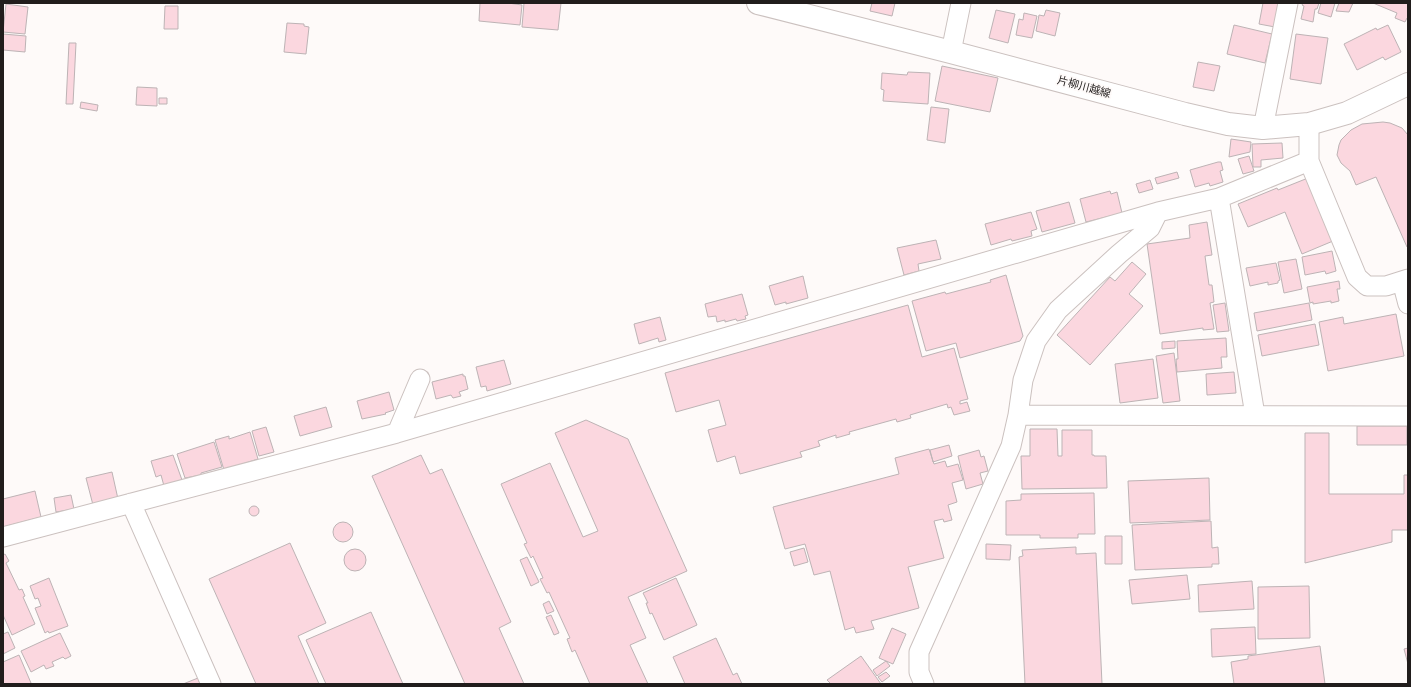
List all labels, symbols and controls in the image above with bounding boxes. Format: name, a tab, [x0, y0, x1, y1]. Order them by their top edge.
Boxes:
street label: 片柳川越線	[1056, 74, 1112, 100]

